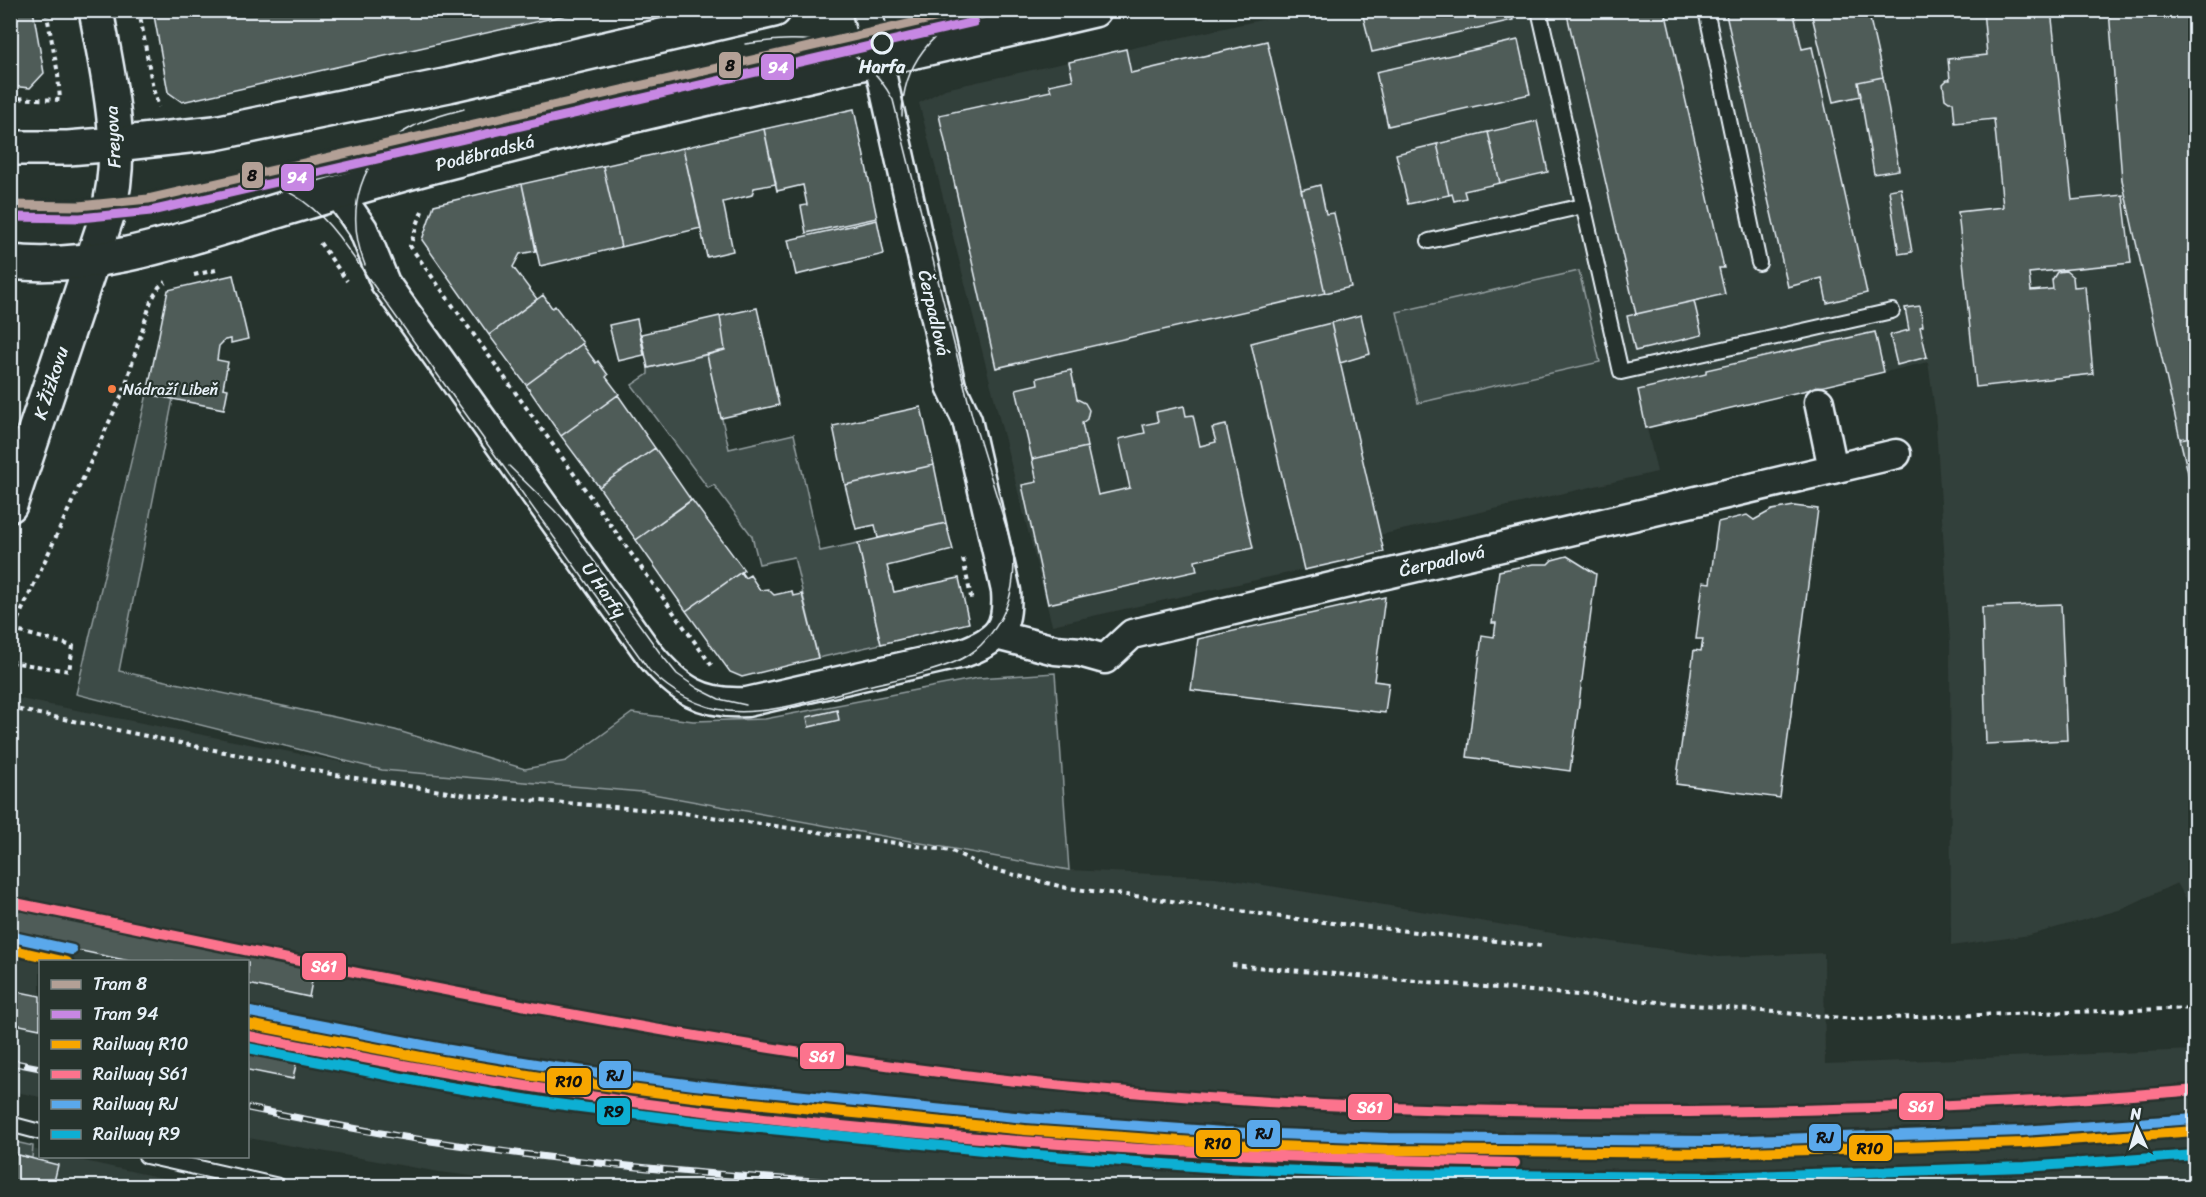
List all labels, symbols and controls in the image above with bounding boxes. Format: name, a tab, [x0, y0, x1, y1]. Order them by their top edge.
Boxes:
marker: Harfa	[871, 32, 893, 54]
line badge: 8	[718, 51, 742, 79]
text: 8	[724, 51, 735, 80]
place label: Harfa	[858, 51, 906, 83]
line badge: 94	[760, 53, 795, 81]
text: 94	[768, 53, 788, 82]
street label: Freyova	[95, 105, 131, 169]
street label: Poděbradská	[432, 125, 538, 181]
line badge: 8	[241, 161, 264, 189]
text: 8	[246, 161, 257, 190]
line badge: 94	[280, 163, 315, 192]
text: 94	[287, 163, 307, 192]
street label: Čerpadlová	[909, 267, 959, 359]
street label: K Žižkovu	[24, 342, 78, 424]
place label: Nádraží Libeň	[123, 375, 219, 404]
marker: Nádraží Libeň	[106, 383, 118, 395]
street label: Čerpadlová	[1396, 536, 1488, 586]
street label: U Harfy	[573, 555, 636, 626]
line badge: S61	[301, 952, 347, 981]
text: S61	[310, 952, 337, 981]
legend	[39, 960, 249, 1158]
text: Tram 8	[93, 968, 147, 1000]
text: Tram 94	[93, 998, 159, 1030]
text: Railway R10	[93, 1028, 188, 1060]
line badge: S61	[799, 1042, 845, 1070]
text: S61	[808, 1042, 835, 1071]
text: Railway S61	[93, 1058, 188, 1090]
line badge: RJ	[598, 1060, 632, 1089]
text: RJ	[605, 1061, 625, 1090]
line badge: R10	[546, 1067, 592, 1096]
text: R10	[555, 1067, 582, 1096]
text: Railway RJ	[93, 1088, 178, 1120]
line badge: S61	[1898, 1092, 1944, 1121]
text: S61	[1907, 1092, 1934, 1121]
line badge: S61	[1347, 1093, 1393, 1121]
text: S61	[1356, 1093, 1383, 1122]
line badge: R9	[596, 1097, 631, 1126]
text: R9	[603, 1097, 624, 1126]
north arrow	[2107, 1098, 2167, 1158]
text: N	[2128, 1099, 2143, 1128]
text: Railway R9	[93, 1118, 180, 1150]
line badge: RJ	[1246, 1119, 1281, 1148]
text: RJ	[1254, 1119, 1274, 1148]
line badge: RJ	[1808, 1123, 1842, 1152]
text: RJ	[1815, 1123, 1835, 1152]
line badge: R10	[1195, 1129, 1241, 1158]
text: R10	[1204, 1129, 1231, 1158]
line badge: R10	[1848, 1134, 1893, 1162]
text: R10	[1856, 1134, 1883, 1163]

